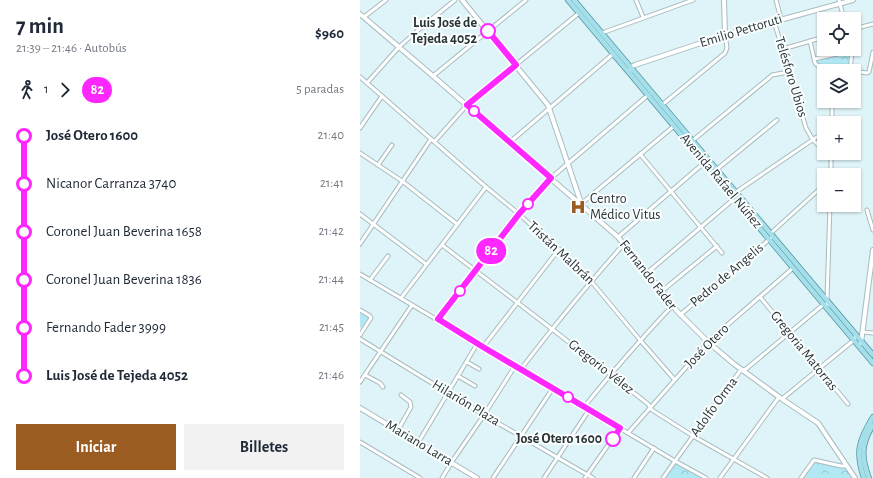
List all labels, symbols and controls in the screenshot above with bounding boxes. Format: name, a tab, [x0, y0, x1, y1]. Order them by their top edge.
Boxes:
street label: Emilio Pettoruti	[698, 12, 784, 50]
map controls	[817, 12, 861, 212]
button: locate	[817, 12, 861, 56]
text: 7 min	[16, 15, 64, 37]
place label: Luis José de Tejeda 4052	[410, 16, 477, 46]
marker: Luis José de Tejeda 4052	[480, 23, 496, 39]
text: $960	[315, 26, 344, 41]
street label: Telésforo Ubios	[772, 35, 810, 119]
text: 21:39 – 21:46 · Autobús	[16, 42, 127, 55]
button: layers	[817, 64, 861, 108]
icon: walk	[16, 79, 38, 101]
icon: forward	[54, 79, 76, 101]
text: 1	[44, 83, 48, 96]
text: 82	[90, 83, 104, 97]
text: 5 paradas	[296, 83, 344, 96]
unlabelled marker	[468, 105, 480, 117]
button: +	[817, 116, 861, 160]
text: José Otero 1600	[46, 128, 138, 143]
text: 21:40	[318, 129, 344, 142]
street label: Avenida Rafael Núñez	[677, 131, 765, 231]
button: −	[817, 168, 861, 212]
text: Nicanor Carranza 3740	[46, 176, 176, 191]
text: 21:41	[320, 177, 344, 190]
place label: Centro Médico Vitus	[590, 192, 661, 222]
unlabelled marker	[522, 198, 534, 210]
hospital icon: Centro Médico Vitus	[569, 198, 587, 216]
street label: Tristán Malbrán	[525, 219, 597, 287]
text: Coronel Juan Beverina 1658	[46, 224, 202, 239]
text: 21:42	[318, 225, 344, 238]
line badge: 82	[473, 238, 509, 264]
street label: Fernando Fader	[617, 238, 680, 313]
street label: Pedro de Angelis	[688, 241, 766, 309]
text: 82	[484, 244, 498, 258]
text: Coronel Juan Beverina 1836	[46, 272, 202, 287]
text: 21:44	[318, 273, 344, 286]
unlabelled marker	[454, 285, 466, 297]
street label: Gregoria Matorras	[768, 308, 840, 394]
text: Fernando Fader 3999	[46, 320, 166, 335]
text: 21:45	[319, 321, 344, 334]
street label: José Otero	[682, 321, 732, 371]
street label: Gregorio Vélez	[566, 337, 637, 397]
text: Luis José de Tejeda 4052	[46, 368, 188, 383]
text: 21:46	[318, 369, 344, 382]
street label: Adolfo Orma	[688, 374, 740, 439]
street label: Hilarión Plaza	[430, 377, 503, 429]
unlabelled marker	[562, 391, 574, 403]
street label: Mariano Larra	[383, 418, 455, 469]
button: Iniciar	[16, 424, 176, 470]
button: Billetes	[184, 424, 344, 470]
marker: José Otero 1600	[605, 431, 621, 447]
place label: José Otero 1600	[516, 432, 602, 446]

